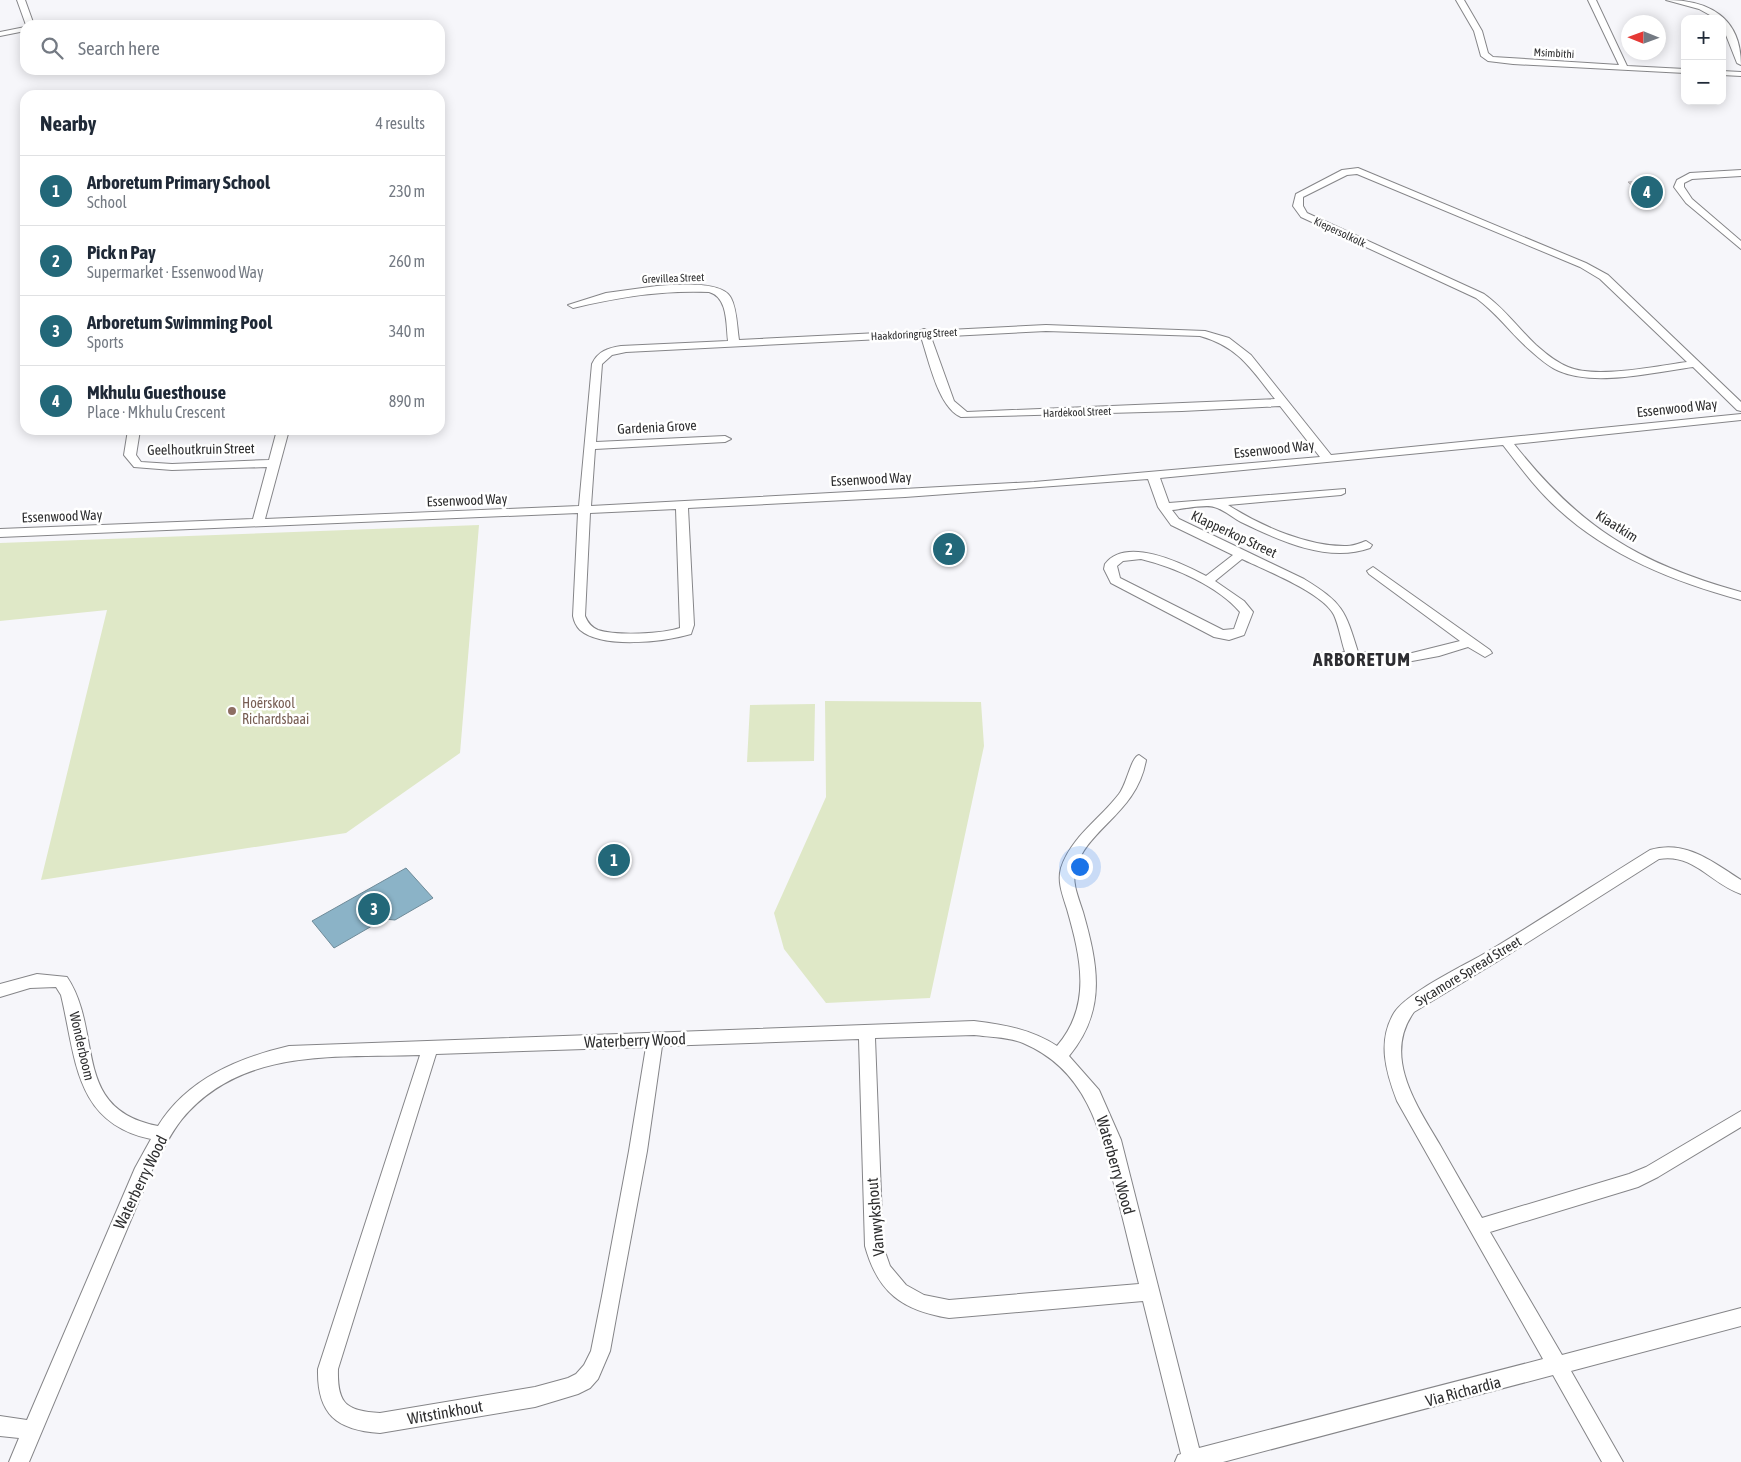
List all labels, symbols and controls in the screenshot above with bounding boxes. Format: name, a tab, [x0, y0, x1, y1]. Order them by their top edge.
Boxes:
north arrow	[1621, 15, 1666, 60]
map controls	[1681, 15, 1726, 105]
button: +	[1681, 15, 1726, 60]
search box	[20, 20, 445, 75]
icon: search	[38, 34, 66, 62]
text: Search here	[78, 37, 160, 59]
street label: Msimbithi	[1533, 46, 1575, 60]
button: −	[1681, 60, 1726, 105]
text: Nearby	[40, 111, 96, 135]
text: 4 results	[375, 114, 425, 132]
text: Arboretum Primary School	[87, 171, 270, 193]
pin: 4	[1631, 173, 1663, 211]
text: 1	[52, 182, 60, 200]
text: 230 m	[389, 182, 425, 200]
text: School	[87, 193, 127, 211]
street label: Kiepersolkolk	[1312, 215, 1368, 249]
text: Pick n Pay	[87, 241, 156, 263]
text: 2	[52, 252, 60, 270]
text: 260 m	[389, 252, 425, 270]
text: Supermarket · Essenwood Way	[87, 263, 264, 281]
street label: Grevillea Street	[642, 271, 704, 285]
text: Arboretum Swimming Pool	[87, 311, 272, 333]
text: 3	[52, 322, 60, 340]
text: 340 m	[389, 322, 425, 340]
street label: Haakdoringrug Street	[871, 326, 957, 342]
text: Sports	[87, 333, 124, 351]
text: Mkhulu Guesthouse	[87, 381, 226, 403]
text: 4	[52, 392, 60, 410]
text: 890 m	[389, 392, 425, 410]
street label: Essenwood Way	[1636, 396, 1718, 420]
text: Place · Mkhulu Crescent	[87, 403, 225, 421]
street label: Hardekool Street	[1043, 405, 1111, 419]
street label: Gardenia Grove	[617, 417, 697, 437]
street label: Essenwood Way	[1233, 437, 1315, 461]
street label: Geelhoutkruin Street	[147, 440, 255, 458]
street label: Essenwood Way	[830, 469, 912, 489]
street label: Essenwood Way	[426, 491, 508, 509]
street label: Essenwood Way	[21, 507, 103, 525]
street label: Klapperkop Street	[1189, 507, 1279, 561]
street label: Kiaatkim	[1593, 507, 1641, 545]
pin: 2	[933, 530, 965, 568]
district label: ARBORETUM	[1312, 648, 1411, 670]
place label: Hoërskool Richardsbaai	[242, 695, 309, 727]
marker: Hoërskool Richardsbaai	[226, 705, 238, 717]
pin: 1	[598, 841, 630, 879]
your location	[1067, 854, 1093, 880]
pin: 3	[358, 890, 390, 928]
street label: Sycamore Spread Street	[1412, 933, 1524, 1009]
street label: Wonderboom	[66, 1010, 98, 1082]
street label: Waterberry Wood	[584, 1029, 686, 1052]
street label: Waterberry Wood	[1092, 1114, 1139, 1217]
street label: Waterberry Wood	[110, 1132, 171, 1232]
street label: Vanwykshout	[863, 1176, 888, 1257]
street label: Via Richardia	[1423, 1372, 1503, 1410]
street label: Witstinkhout	[406, 1396, 484, 1427]

